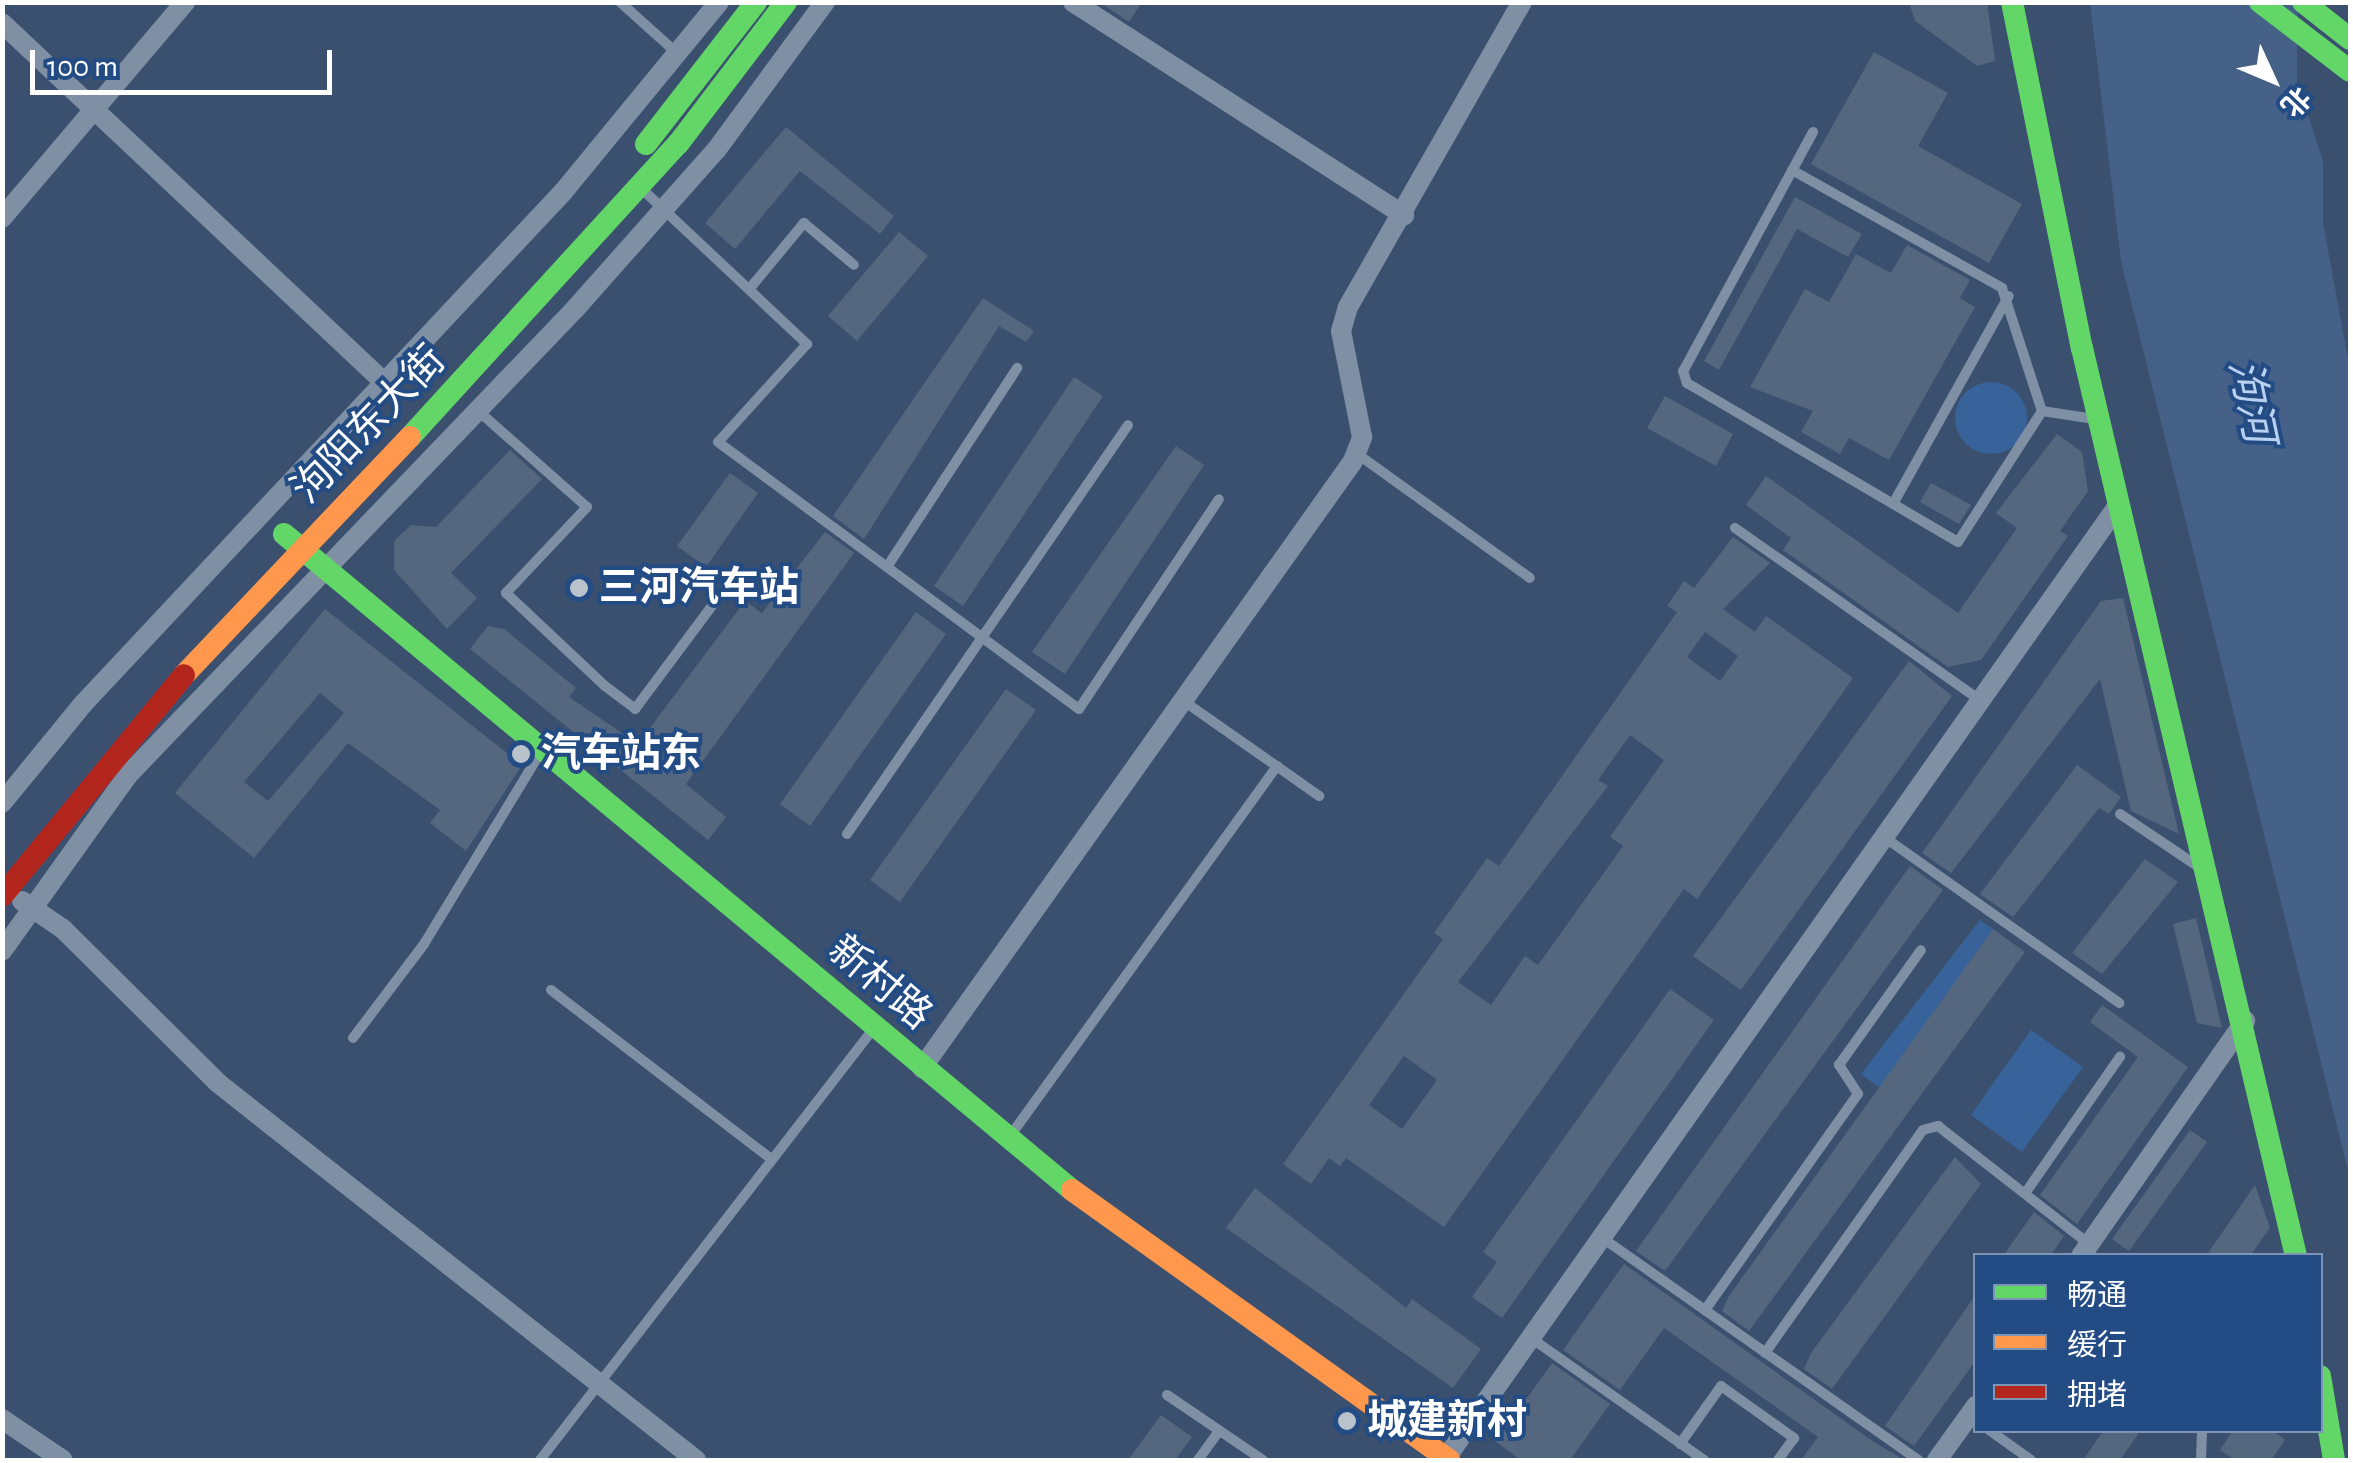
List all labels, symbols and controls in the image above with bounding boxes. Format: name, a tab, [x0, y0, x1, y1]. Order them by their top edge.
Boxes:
scale bar	[35, 30, 338, 92]
north arrow	[2223, 30, 2323, 130]
text: 100 m	[47, 52, 118, 82]
text: 北	[2275, 81, 2314, 121]
street label: 泃阳东大街	[282, 336, 456, 514]
water label: 泃河	[2218, 355, 2284, 447]
place label: 三河汽车站	[599, 564, 799, 612]
marker: 三河汽车站	[568, 577, 590, 599]
place label: 汽车站东	[541, 730, 701, 778]
marker: 汽车站东	[510, 743, 532, 765]
street label: 新村路	[819, 926, 941, 1040]
legend	[1973, 1253, 2323, 1433]
text: 畅通	[2067, 1281, 2127, 1311]
text: 缓行	[2067, 1331, 2127, 1361]
text: 拥堵	[2067, 1381, 2127, 1411]
place label: 城建新村	[1367, 1397, 1527, 1445]
marker: 城建新村	[1336, 1410, 1358, 1432]

